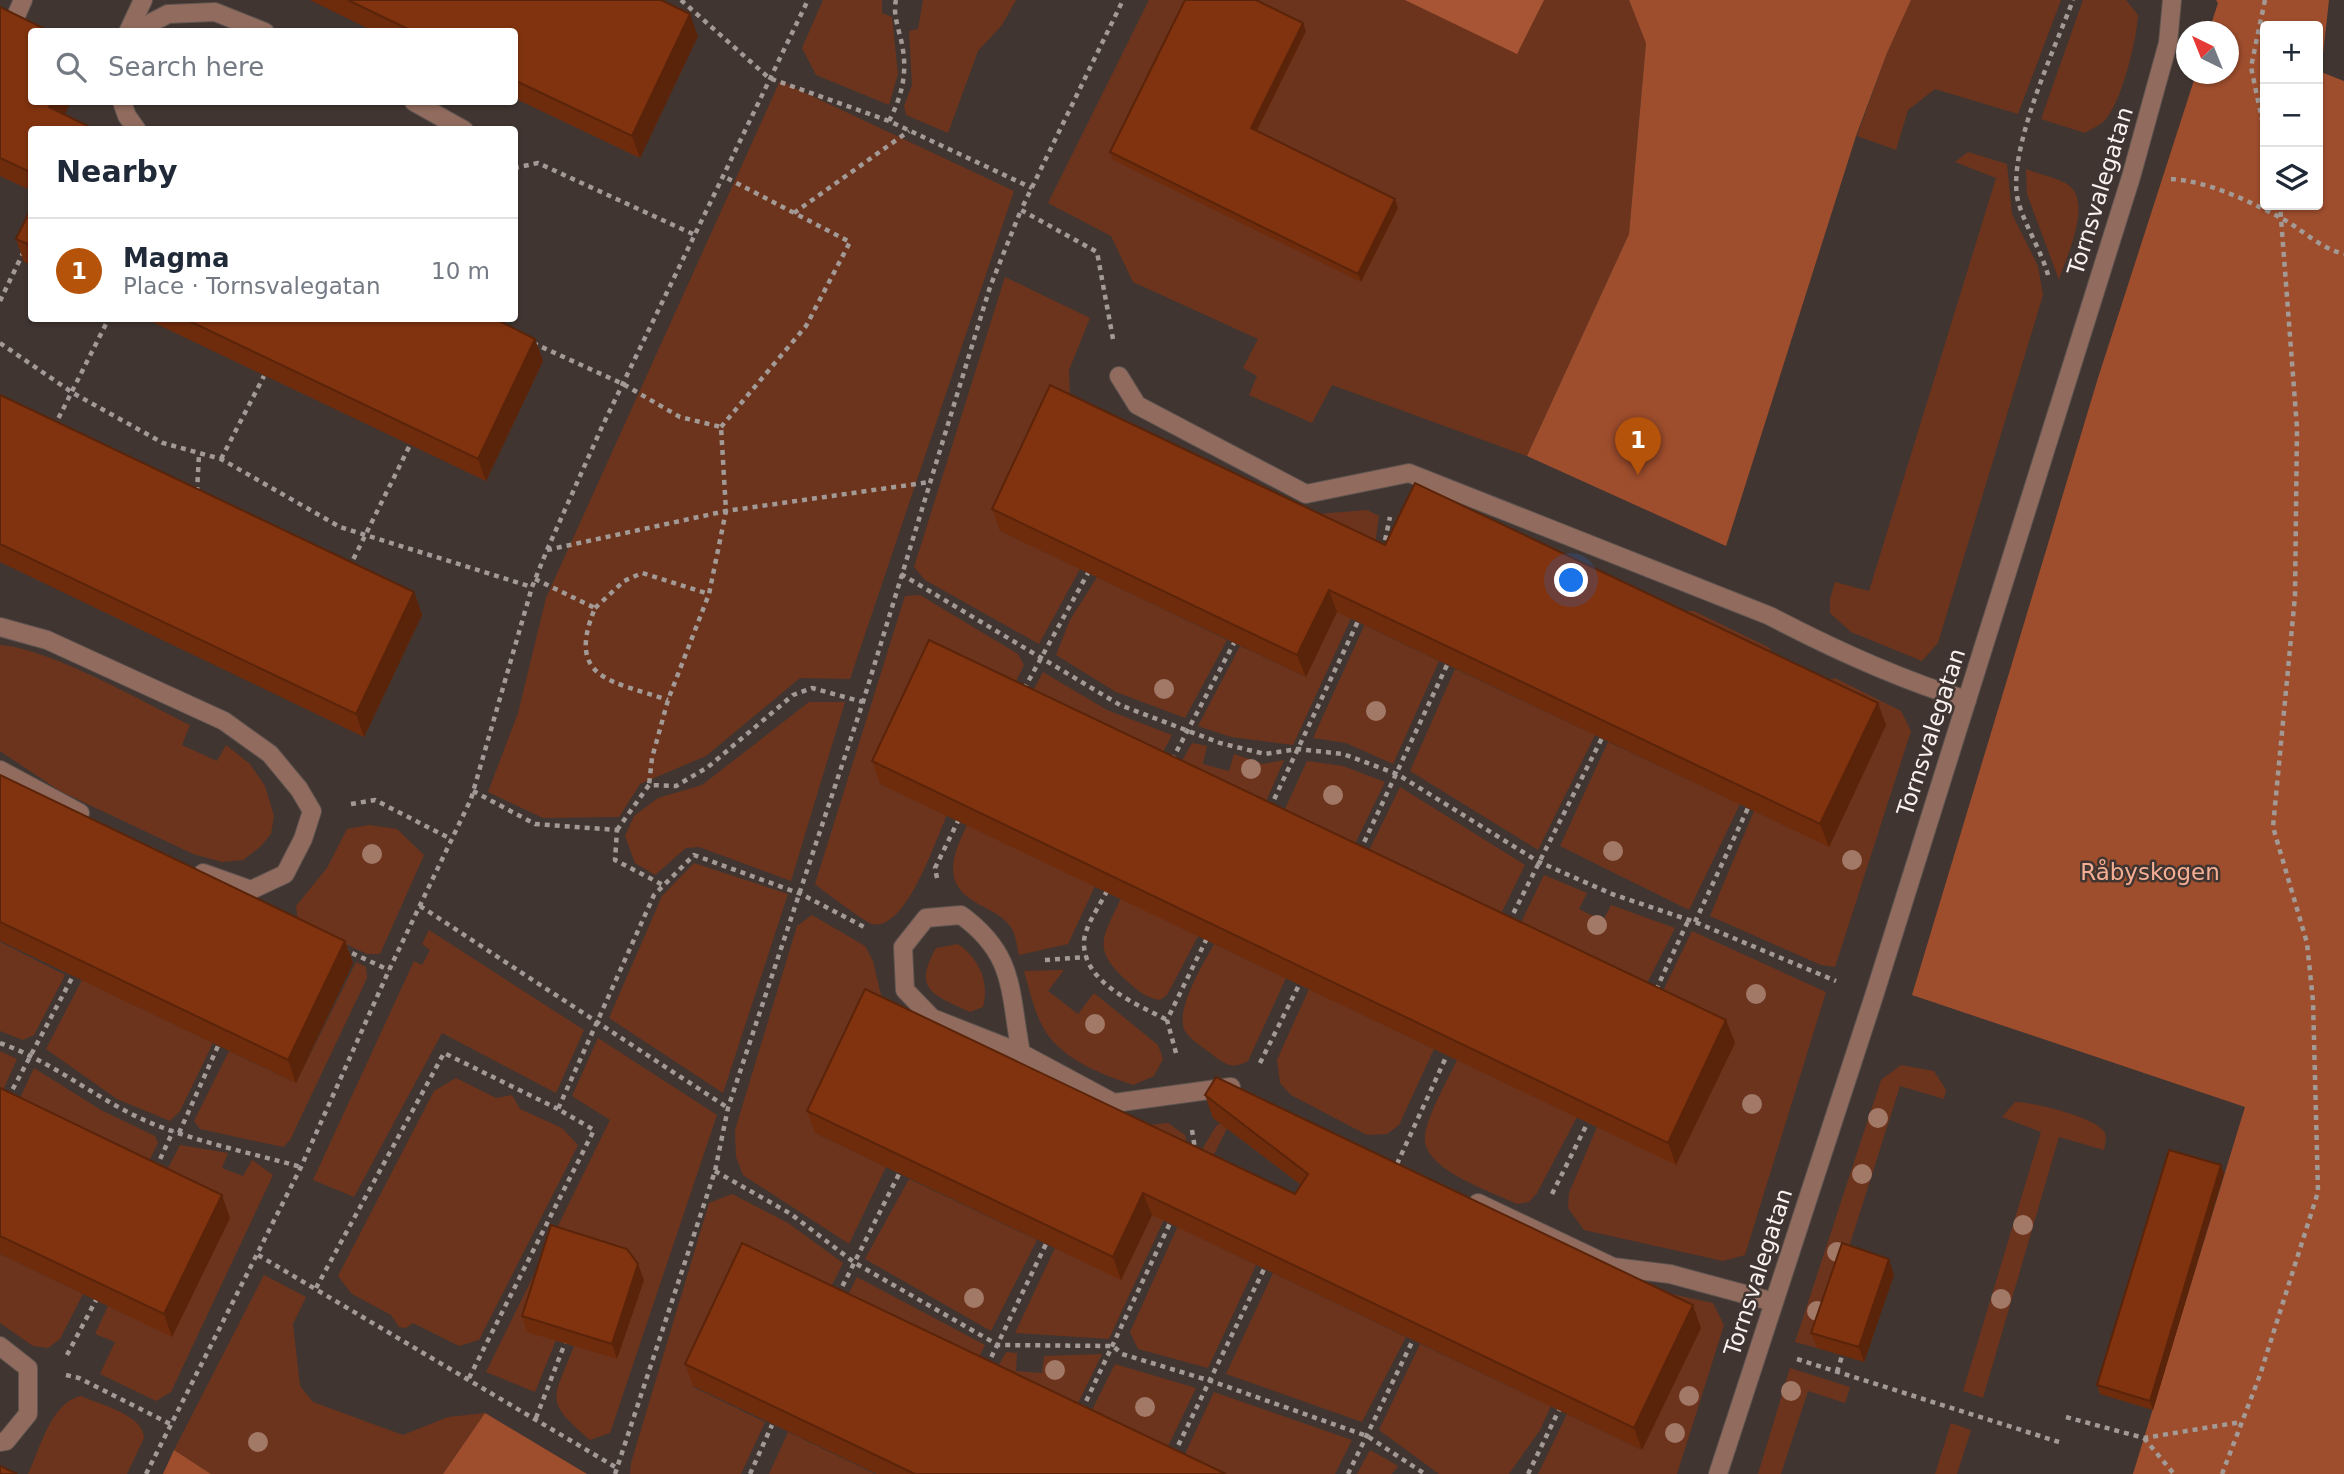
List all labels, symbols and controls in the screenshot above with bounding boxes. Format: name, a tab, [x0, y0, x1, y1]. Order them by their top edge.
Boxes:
north arrow	[2176, 21, 2239, 84]
map controls	[2260, 21, 2323, 210]
button: +	[2260, 21, 2323, 84]
search box	[28, 28, 518, 105]
icon: search	[52, 48, 90, 86]
text: Search here	[108, 52, 264, 82]
button: −	[2260, 84, 2323, 147]
street label: Tornsvalegatan	[2062, 104, 2138, 279]
button: layers	[2260, 147, 2323, 210]
text: Nearby	[56, 154, 178, 189]
text: Magma	[123, 243, 230, 273]
text: 1	[71, 258, 87, 284]
text: 10 m	[431, 258, 490, 284]
text: Place · Tornsvalegatan	[123, 273, 381, 299]
pin: 1	[1615, 417, 1661, 475]
your location	[1554, 563, 1588, 597]
street label: Tornsvalegatan	[1891, 645, 1970, 820]
park label: Råbyskogen	[2080, 858, 2220, 885]
street label: Tornsvalegatan	[1718, 1185, 1797, 1360]

